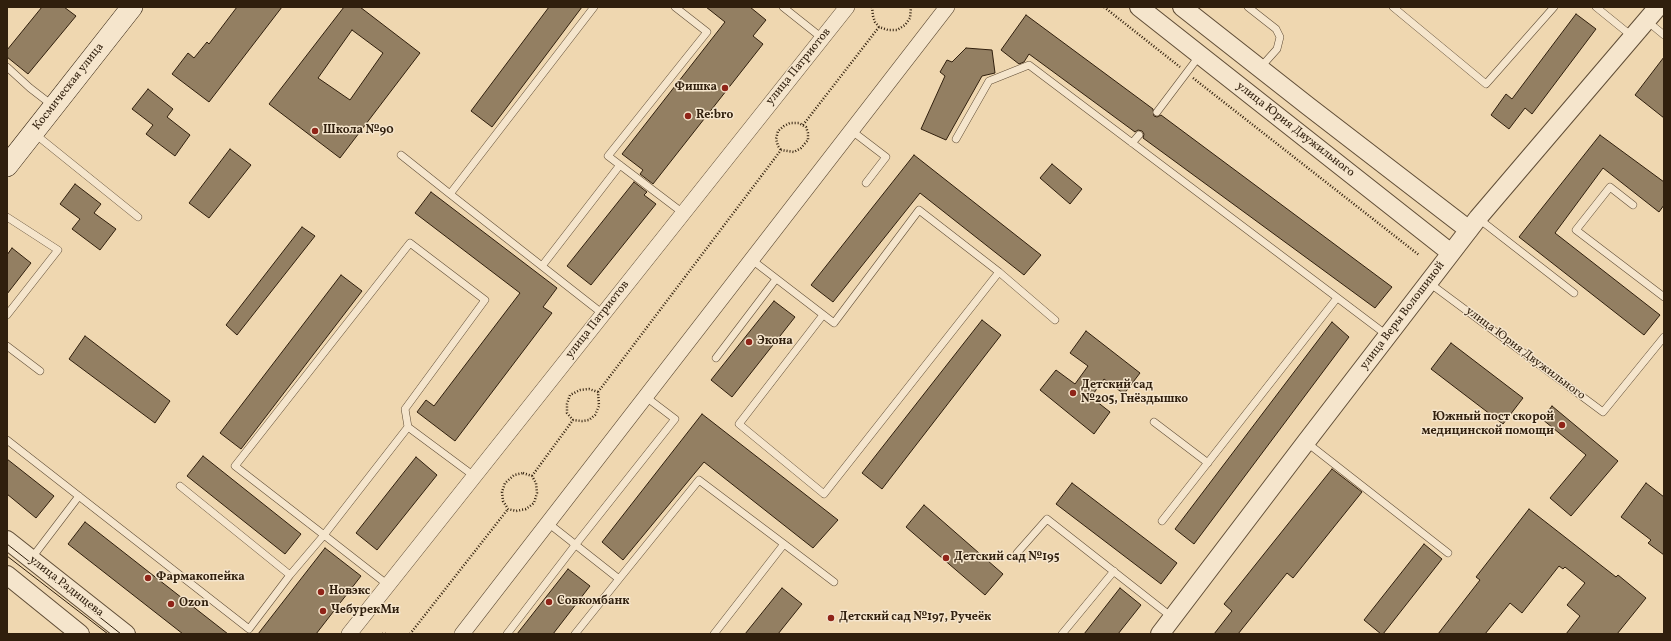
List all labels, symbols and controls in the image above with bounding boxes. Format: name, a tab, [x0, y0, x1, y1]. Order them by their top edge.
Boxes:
street label: улица Патриотов	[763, 25, 835, 109]
street label: Космическая улица	[30, 40, 108, 134]
street label: улица Юрия Двужильного	[1233, 79, 1357, 181]
place label: Фишка	[675, 81, 717, 95]
marker: Фишка	[720, 83, 730, 93]
place label: Re:bro	[696, 109, 733, 123]
marker: Re:bro	[683, 111, 693, 121]
place label: Школа №90	[323, 124, 394, 138]
marker: Школа №90	[310, 126, 320, 136]
street label: улица Веры Волошиной	[1358, 259, 1448, 373]
street label: улица Патриотов	[563, 278, 633, 362]
street label: улица Юрия Двужильного	[1462, 304, 1588, 404]
place label: Экона	[757, 335, 793, 349]
marker: Экона	[744, 337, 754, 347]
place label: Детский сад №205, Гнёздышко	[1081, 379, 1188, 407]
marker: Детский сад №205, Гнёздышко	[1068, 388, 1078, 398]
place label: Южный пост скорой медицинской помощи	[1421, 411, 1554, 439]
marker: Южный пост скорой медицинской помощи	[1557, 420, 1567, 430]
place label: Детский сад №195	[954, 551, 1059, 565]
street label: улица Радищева	[26, 553, 106, 621]
marker: Детский сад №195	[941, 553, 951, 563]
place label: Фармакопейка	[156, 571, 245, 585]
marker: Фармакопейка	[143, 573, 153, 583]
place label: Новэкс	[329, 585, 370, 599]
marker: Новэкс	[316, 587, 326, 597]
place label: Совкомбанк	[557, 595, 629, 609]
place label: Ozon	[179, 597, 209, 611]
marker: Совкомбанк	[544, 597, 554, 607]
marker: Ozon	[166, 599, 176, 609]
place label: ЧебурекМи	[331, 604, 400, 618]
marker: ЧебурекМи	[318, 606, 328, 616]
place label: Детский сад №197, Ручеёк	[839, 611, 991, 625]
marker: Детский сад №197, Ручеёк	[826, 613, 836, 623]

